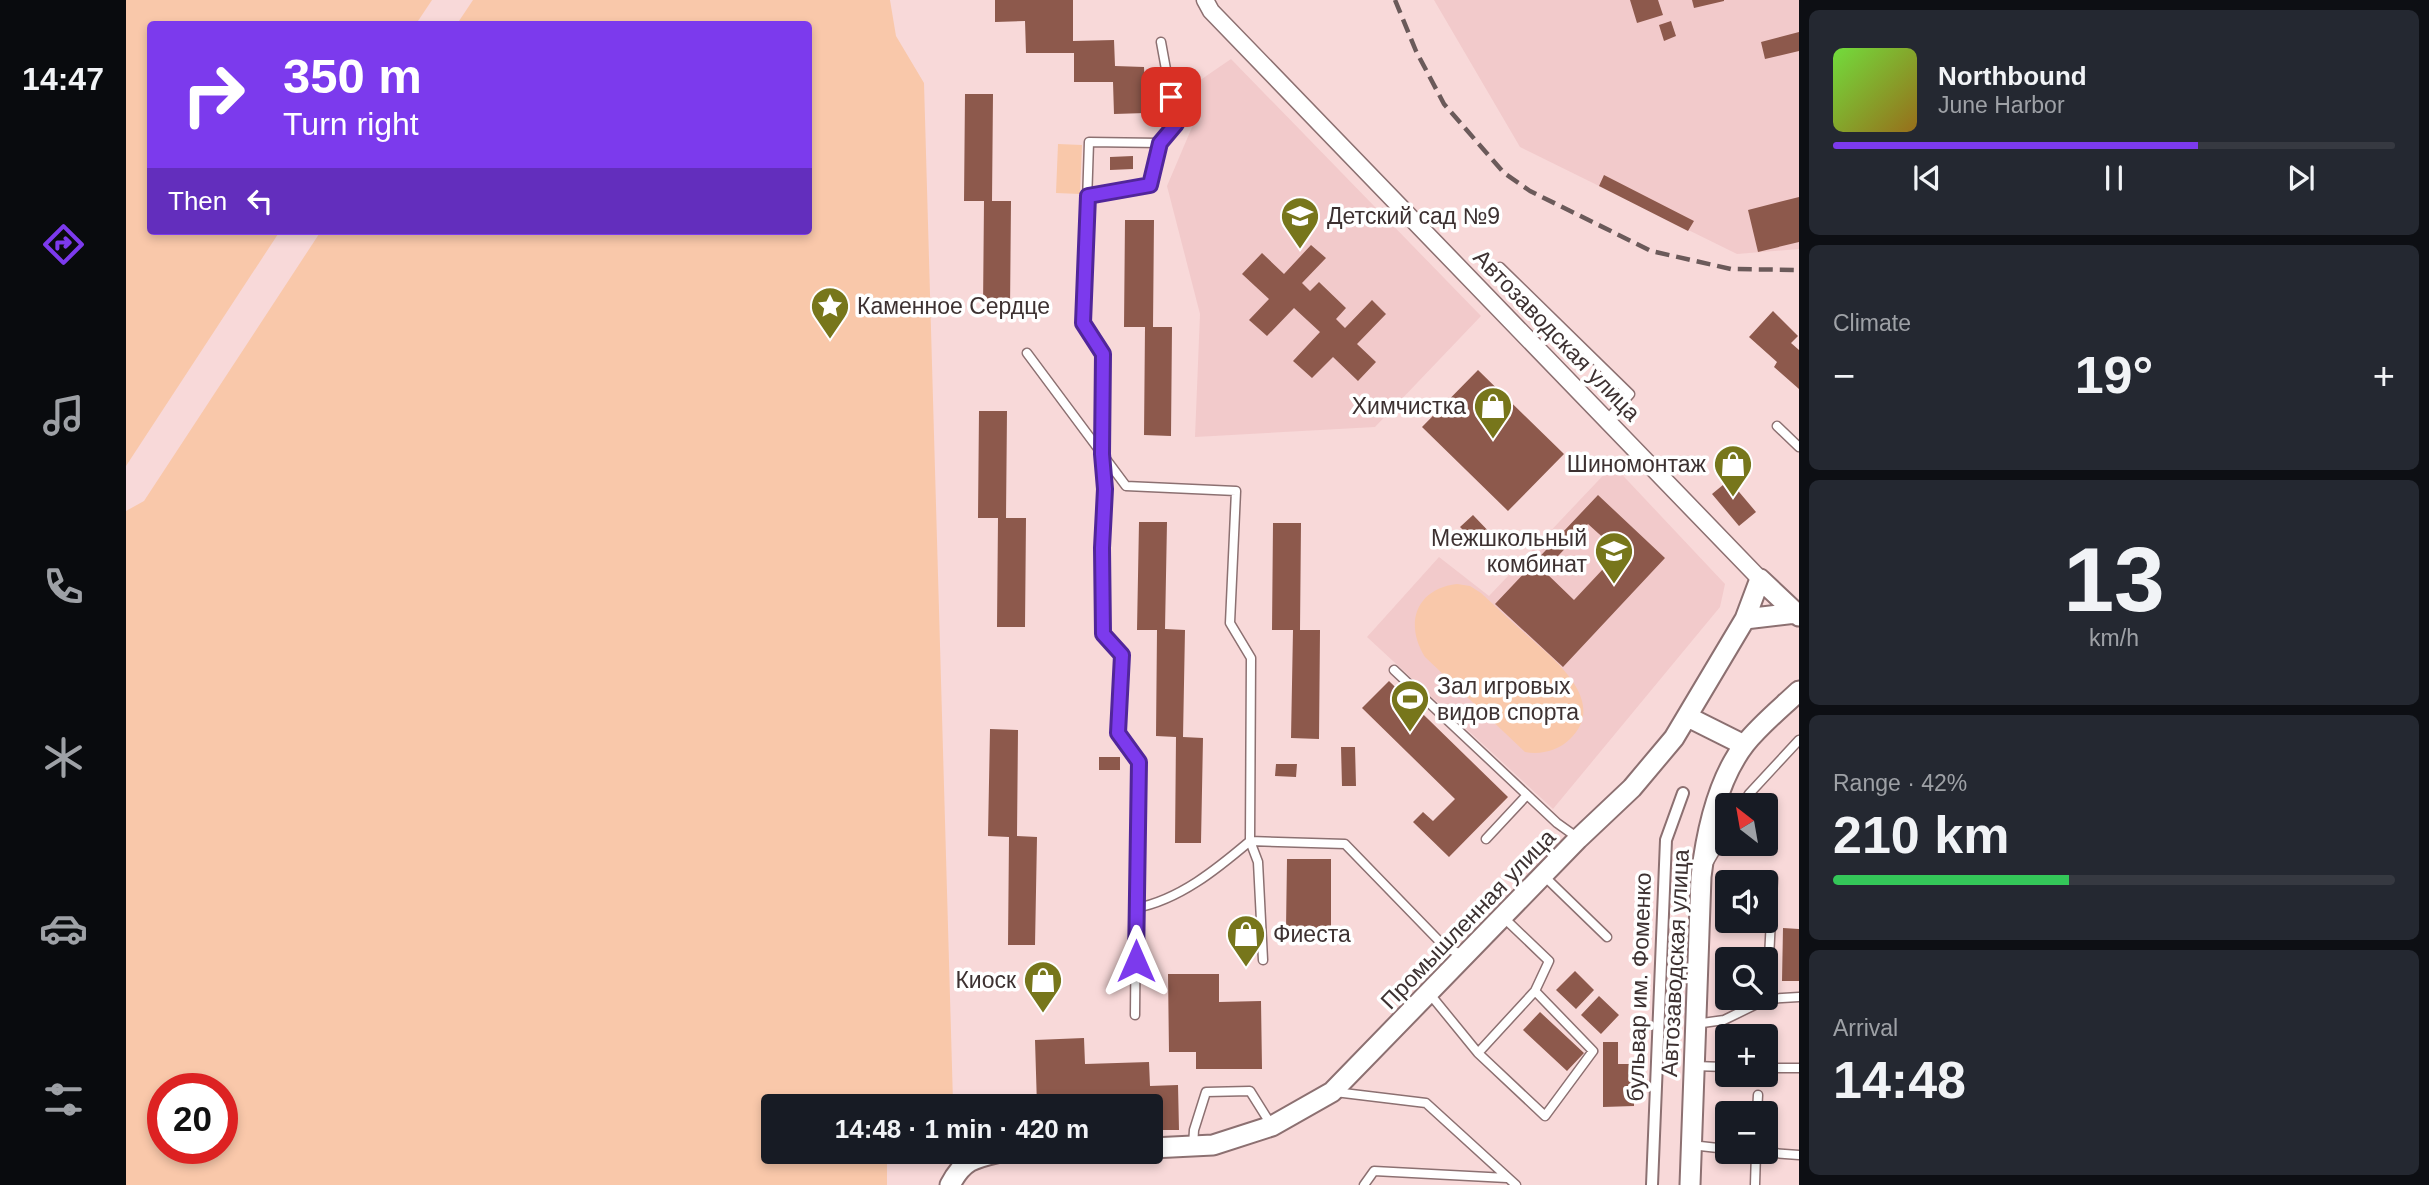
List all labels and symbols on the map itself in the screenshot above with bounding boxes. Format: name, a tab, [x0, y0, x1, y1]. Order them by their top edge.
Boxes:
pin	[1141, 67, 1201, 127]
school or university icon: Детский сад №9	[1279, 195, 1321, 250]
place label: Детский сад №9	[1327, 203, 1500, 229]
street label: Автозаводская улица	[1469, 244, 1646, 426]
place icon: Каменное Сердце	[809, 285, 851, 340]
place label: Каменное Сердце	[857, 293, 1050, 319]
shop icon: Химчистка	[1472, 385, 1514, 440]
place label: Химчистка	[1352, 393, 1466, 419]
shop icon: Шиномонтаж	[1712, 443, 1754, 498]
place label: Шиномонтаж	[1567, 451, 1707, 477]
place label: Межшкольный комбинат	[1431, 525, 1587, 577]
school or university icon: Межшкольный комбинат	[1593, 530, 1635, 585]
place label: Зал игровых видов спорта	[1437, 673, 1579, 725]
sports icon: Зал игровых видов спорта	[1389, 678, 1431, 733]
north arrow	[1715, 793, 1778, 856]
street label: Промышленная улица	[1376, 824, 1561, 1014]
street label: Автозаводская улица	[1656, 848, 1694, 1077]
street label: бульвар им. Фоменко	[1622, 872, 1656, 1102]
shop icon: Фиеста	[1225, 913, 1267, 968]
place label: Фиеста	[1273, 921, 1351, 947]
position arrow	[1099, 924, 1173, 998]
shop icon: Киоск	[1022, 959, 1064, 1014]
place label: Киоск	[955, 967, 1017, 993]
speed limit sign: 20	[147, 1073, 238, 1164]

